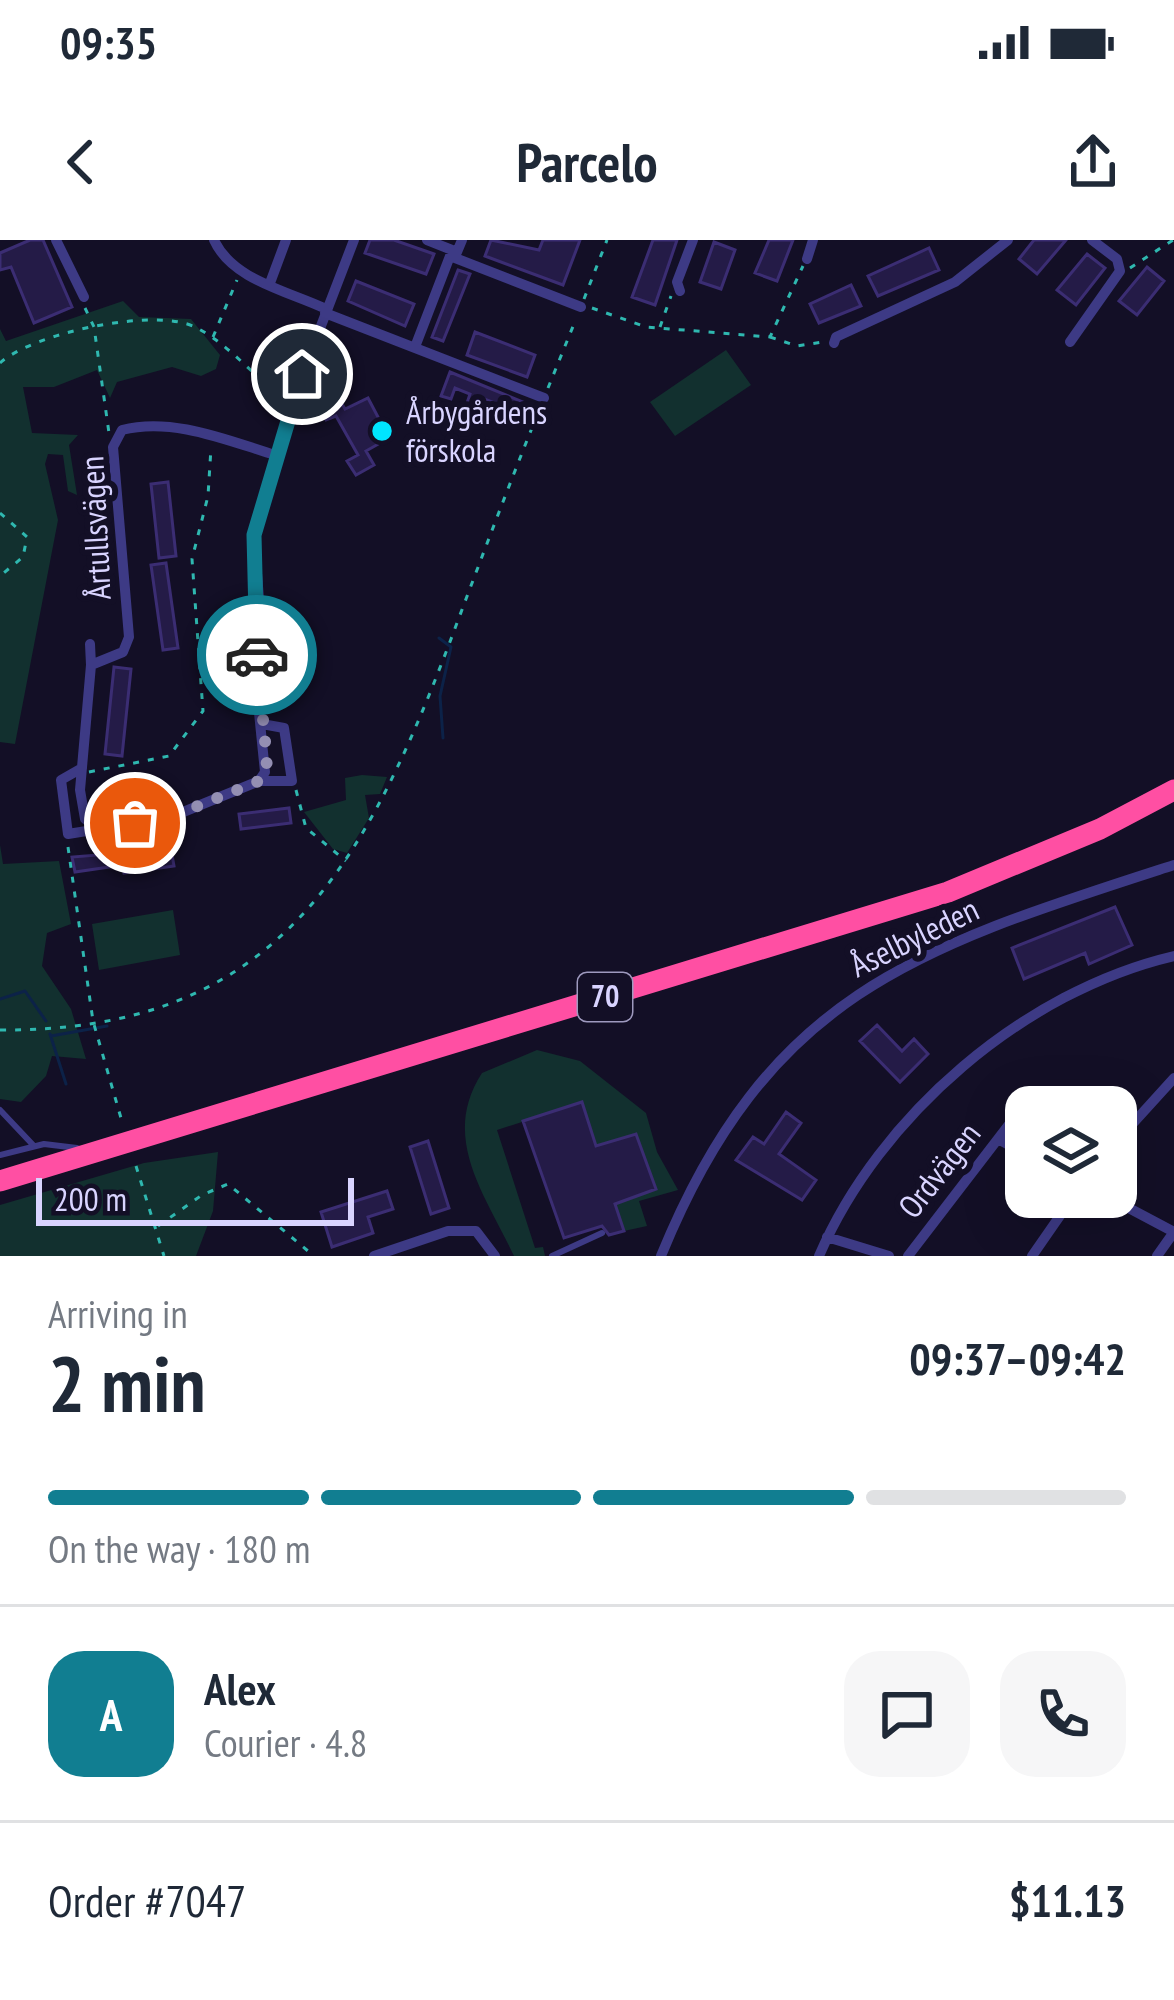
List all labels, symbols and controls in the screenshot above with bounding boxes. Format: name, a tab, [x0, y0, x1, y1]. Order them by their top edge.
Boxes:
text: 09:35	[60, 13, 157, 71]
text: Parcelo	[516, 127, 658, 197]
icon: back	[48, 129, 114, 195]
icon: share	[1060, 129, 1126, 195]
pin	[251, 323, 353, 425]
icon: home	[269, 341, 335, 407]
place label: Årbygårdens förskola	[406, 390, 547, 471]
marker: Årbygårdens förskola	[369, 418, 395, 444]
street label: Årtullsvägen	[69, 455, 120, 601]
courier	[197, 595, 317, 715]
icon: car	[224, 622, 290, 688]
pin	[84, 772, 186, 874]
icon: bag	[102, 790, 168, 856]
street label: Åselbyleden	[842, 887, 985, 986]
road number: 70	[578, 973, 632, 1021]
map controls	[1005, 1086, 1137, 1218]
button: layers	[1005, 1086, 1137, 1218]
street label: Ordvägen	[888, 1113, 989, 1226]
scale bar	[36, 1172, 354, 1225]
text: 200 m	[54, 1177, 127, 1220]
text: Arriving in	[48, 1288, 188, 1339]
text: 09:37–09:42	[909, 1329, 1126, 1387]
text: 2 min	[48, 1333, 206, 1434]
text: On the way · 180 m	[48, 1523, 310, 1574]
button: chat	[844, 1651, 970, 1777]
button: phone	[1000, 1651, 1126, 1777]
text: Alex	[204, 1659, 276, 1717]
text: A	[100, 1685, 122, 1743]
text: Courier · 4.8	[204, 1717, 367, 1768]
text: Order #7047	[48, 1871, 246, 1929]
text: $11.13	[1009, 1871, 1126, 1929]

